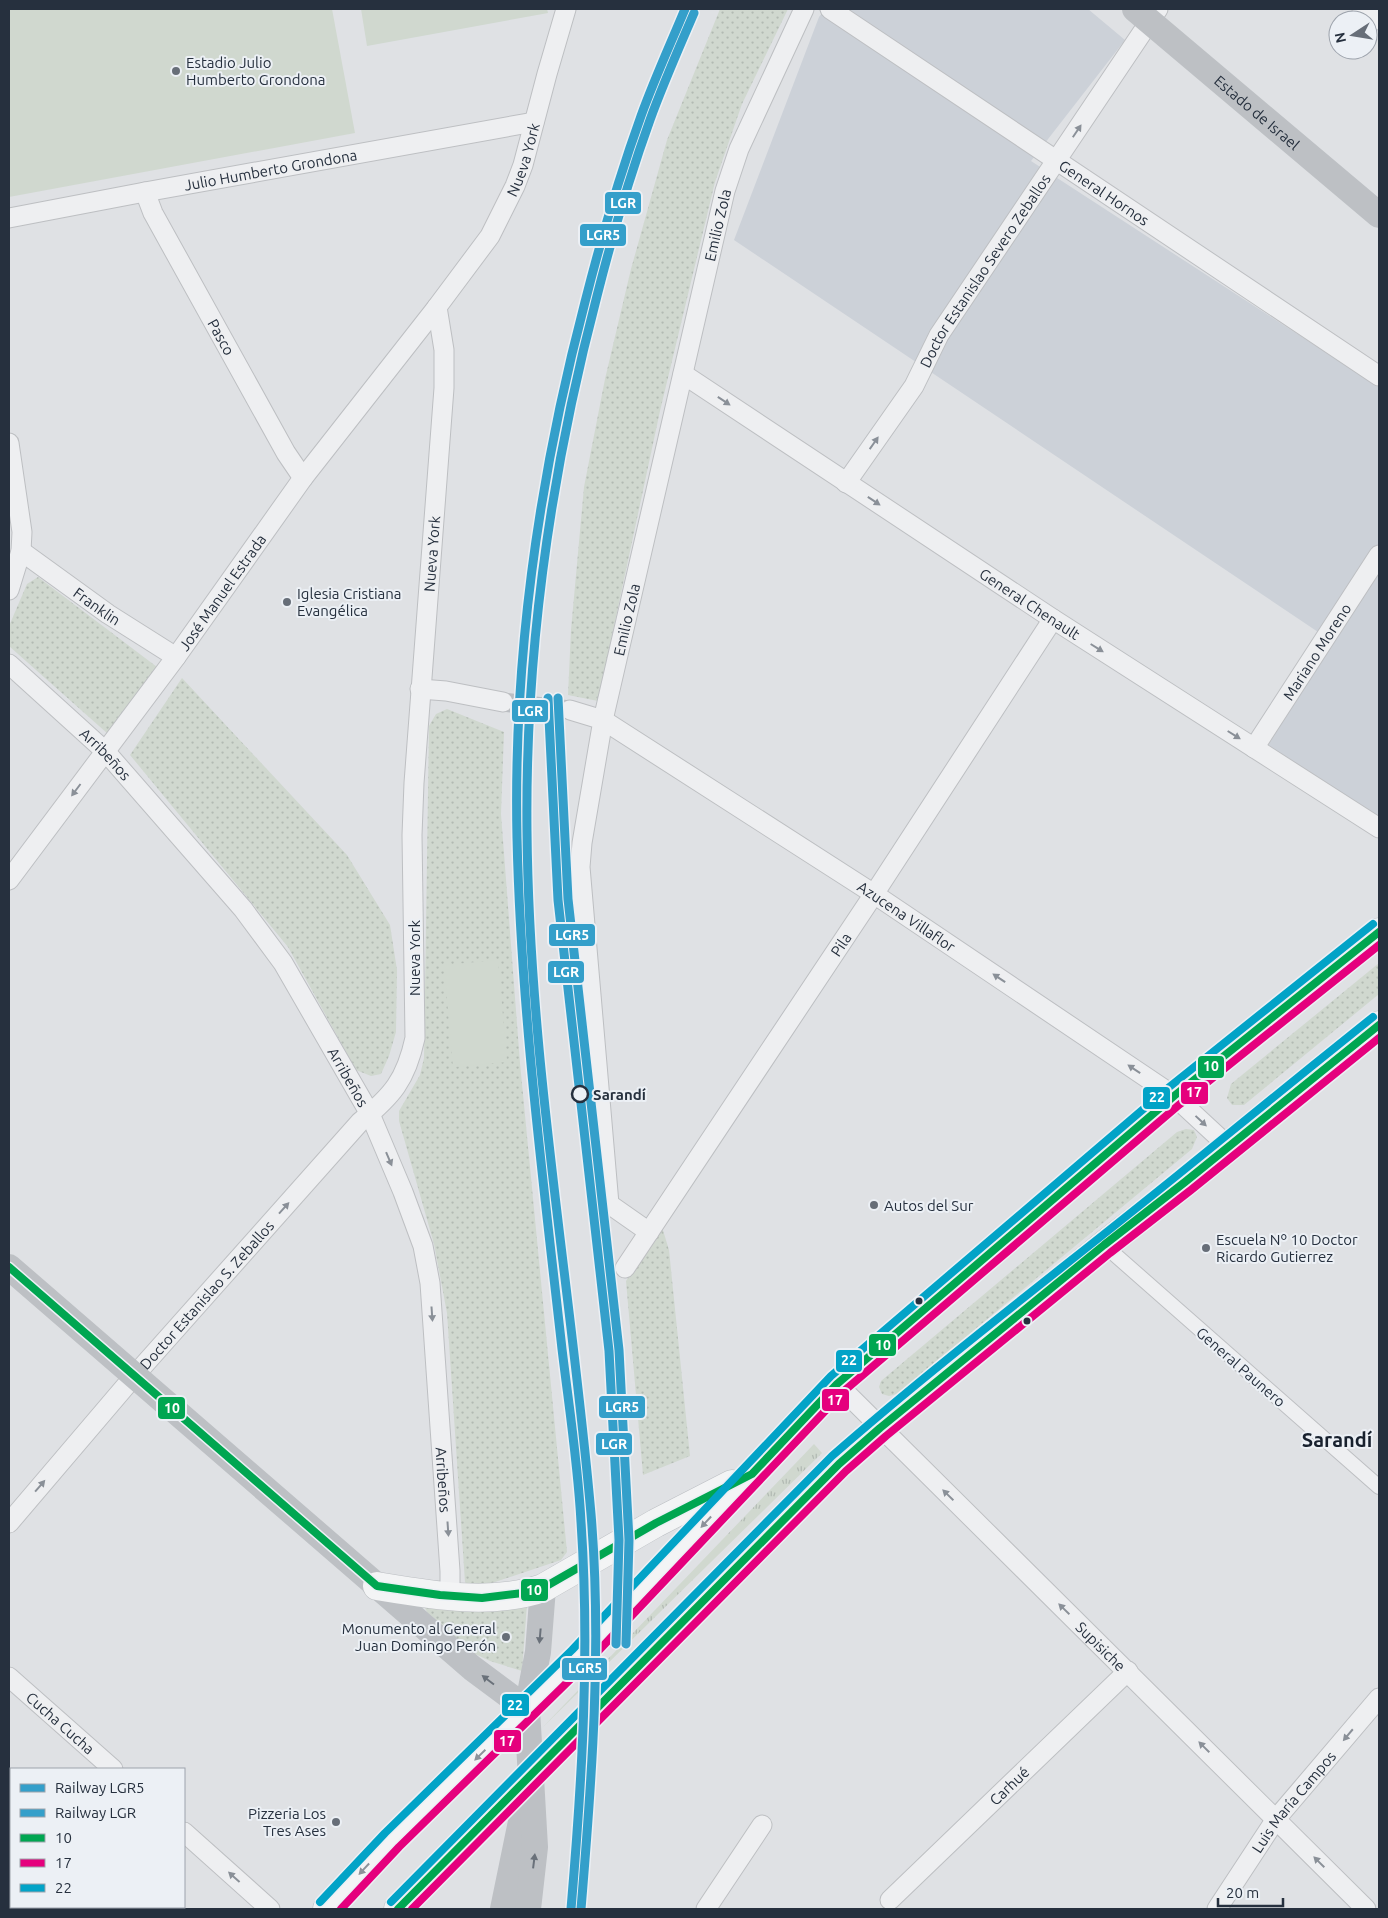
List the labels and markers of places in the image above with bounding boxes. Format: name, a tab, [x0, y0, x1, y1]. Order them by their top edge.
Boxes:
place label: Estadio Julio Humberto Grondona	[186, 54, 326, 88]
marker: Estadio Julio Humberto Grondona	[170, 65, 182, 77]
place label: Iglesia Cristiana Evangélica	[297, 585, 402, 619]
marker: Iglesia Cristiana Evangélica	[281, 596, 293, 608]
marker: Sarandí	[571, 1085, 589, 1103]
place label: Sarandí	[593, 1086, 646, 1103]
place label: Autos del Sur	[884, 1197, 974, 1214]
marker: Autos del Sur	[868, 1199, 880, 1211]
place label: Escuela Nº 10 Doctor Ricardo Gutierrez	[1216, 1231, 1358, 1265]
marker: Escuela Nº 10 Doctor Ricardo Gutierrez	[1200, 1242, 1212, 1254]
unlabelled marker	[914, 1296, 924, 1306]
unlabelled marker	[1022, 1316, 1032, 1326]
place label: Monumento al General Juan Domingo Perón	[342, 1620, 496, 1654]
marker: Monumento al General Juan Domingo Perón	[500, 1631, 512, 1643]
place label: Pizzeria Los Tres Ases	[248, 1805, 326, 1839]
marker: Pizzeria Los Tres Ases	[330, 1816, 342, 1828]

